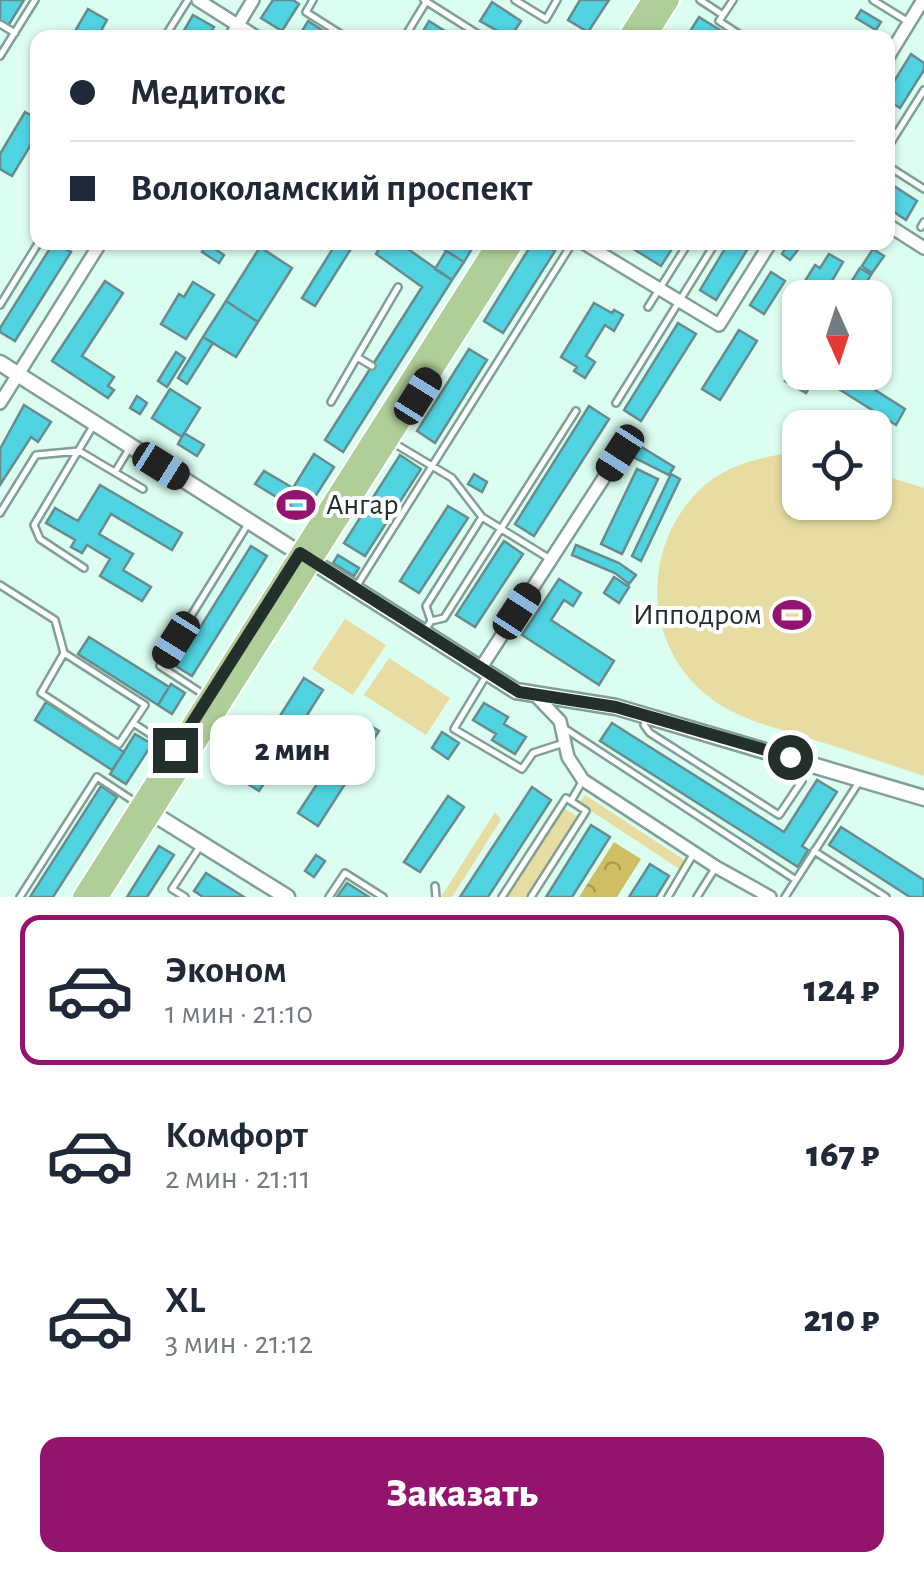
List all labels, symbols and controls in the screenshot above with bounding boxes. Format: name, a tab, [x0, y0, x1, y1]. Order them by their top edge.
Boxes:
text: Медитокс	[130, 74, 286, 112]
text: Волоколамский проспект	[130, 170, 532, 208]
north arrow	[782, 280, 892, 390]
map controls	[782, 280, 892, 520]
car	[389, 363, 447, 429]
button: locate	[782, 410, 892, 520]
car	[591, 420, 649, 486]
car	[128, 437, 194, 495]
sports icon: Ангар	[275, 484, 317, 526]
place label: Ангар	[326, 490, 398, 520]
car	[488, 578, 546, 644]
sports icon: Ипподром	[771, 594, 813, 636]
place label: Ипподром	[633, 600, 762, 630]
car	[147, 607, 205, 673]
callout: 2 мин	[210, 715, 375, 785]
route end	[153, 728, 198, 773]
text: 2 мин	[254, 734, 331, 766]
route start	[768, 735, 813, 780]
icon: car	[45, 945, 135, 1035]
text: Эконом	[165, 952, 287, 990]
text: 124 ₽	[804, 971, 879, 1009]
text: 1 мин · 21:10	[165, 997, 313, 1029]
icon: car	[45, 1110, 135, 1200]
text: Комфорт	[165, 1117, 308, 1155]
text: 167 ₽	[806, 1136, 879, 1174]
text: 2 мин · 21:11	[165, 1162, 311, 1194]
icon: car	[45, 1275, 135, 1365]
text: XL	[165, 1282, 205, 1320]
text: 210 ₽	[803, 1301, 879, 1339]
text: 3 мин · 21:12	[165, 1327, 313, 1359]
button: Заказать	[40, 1437, 884, 1552]

